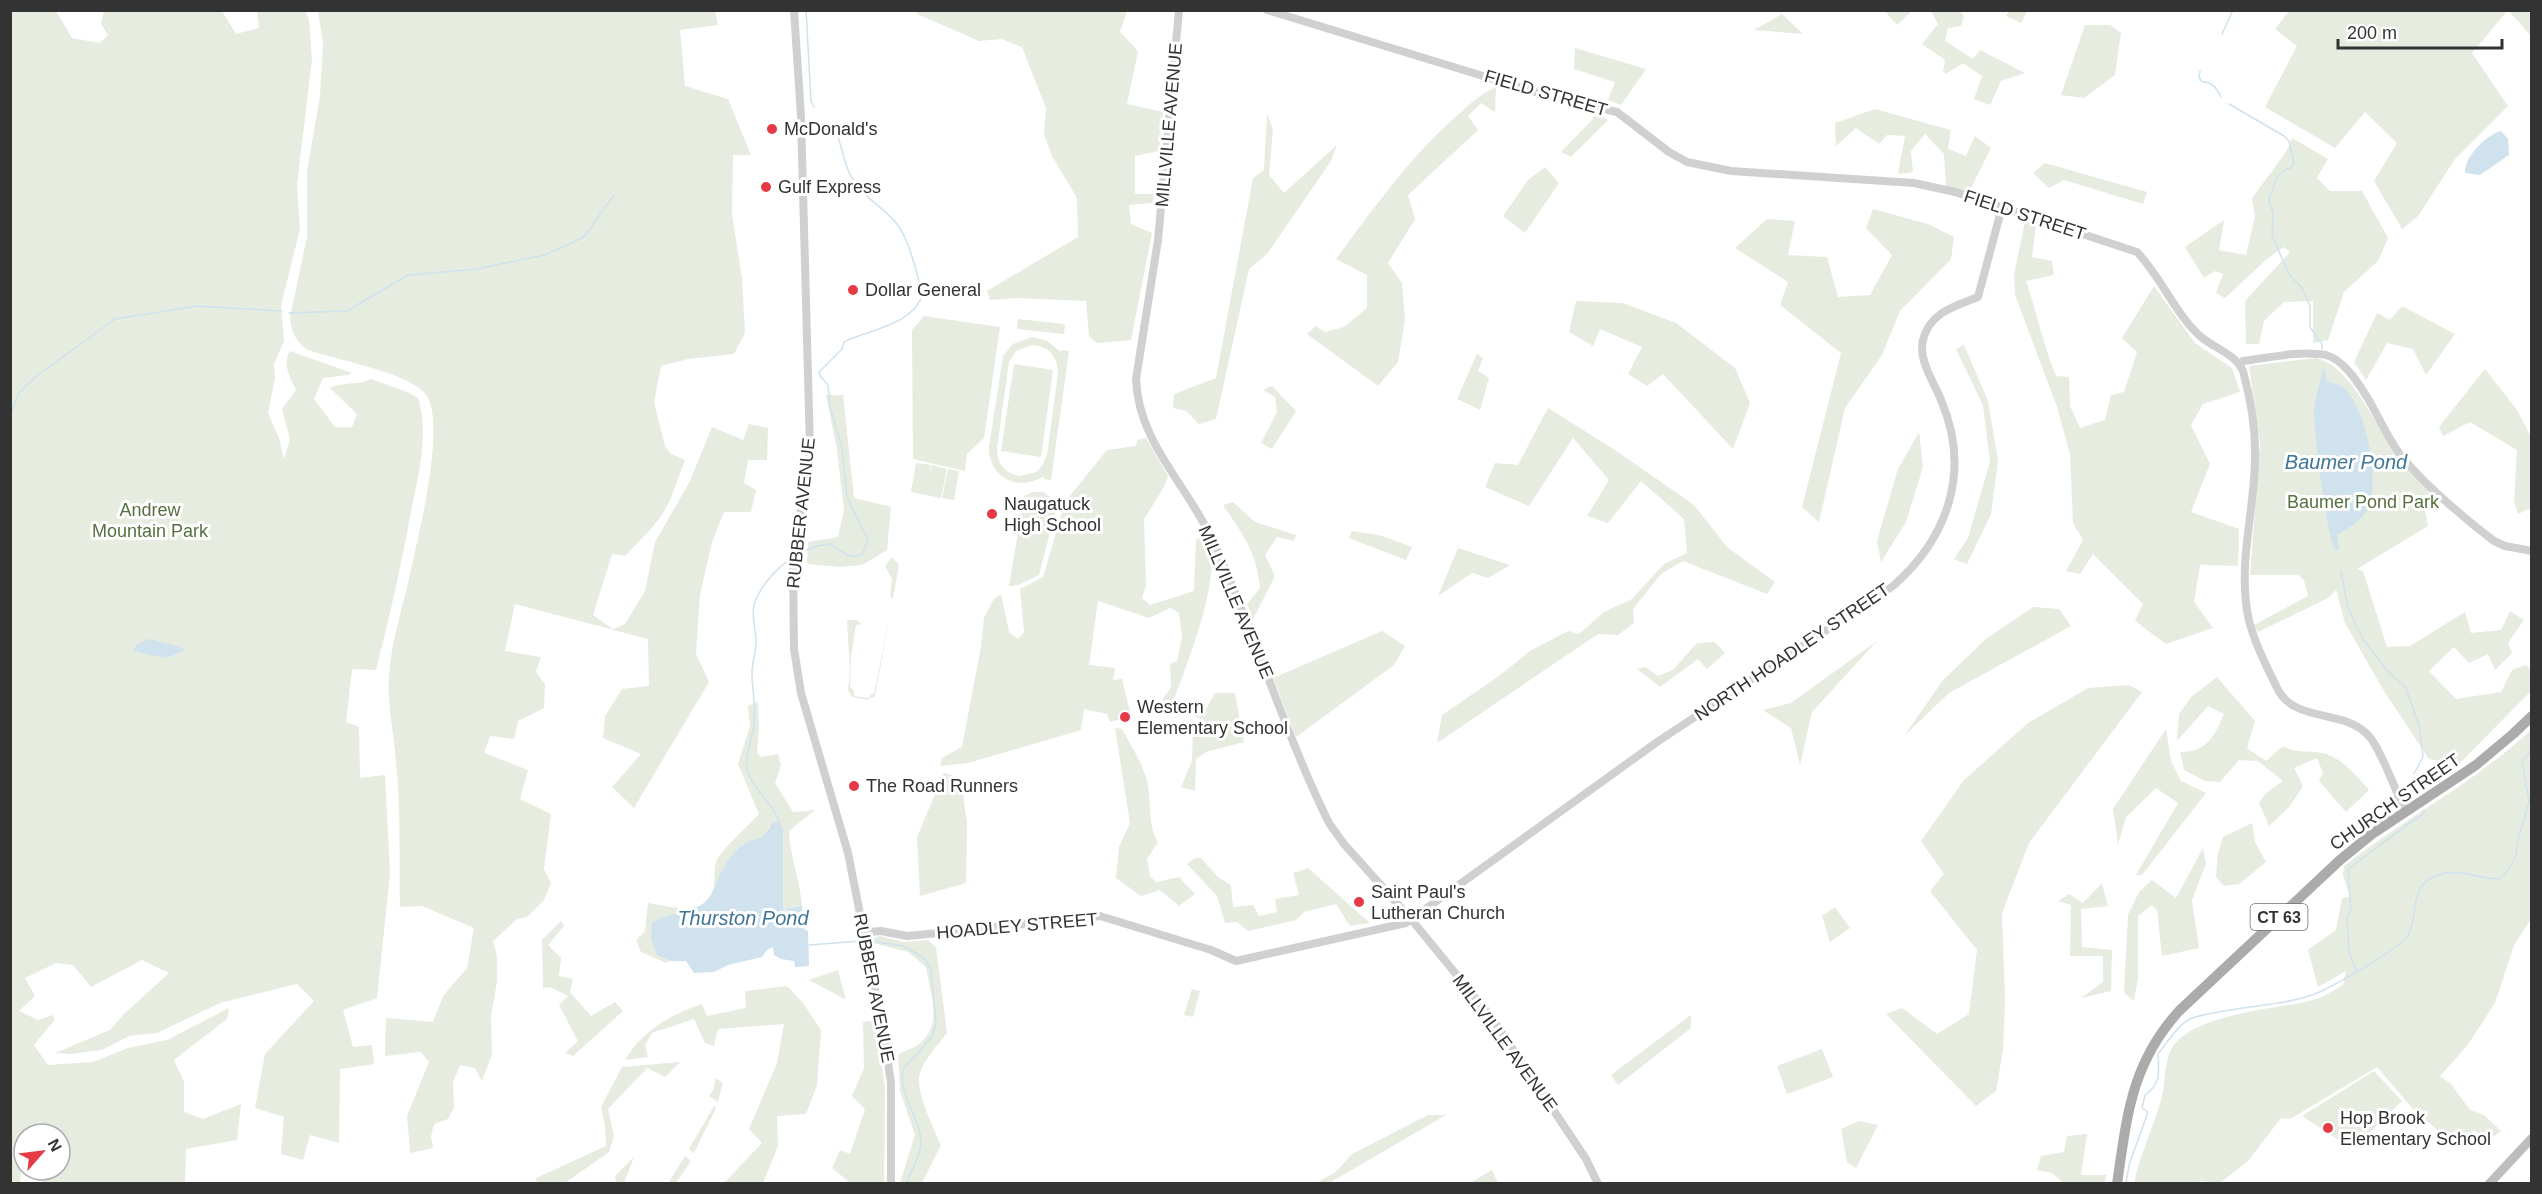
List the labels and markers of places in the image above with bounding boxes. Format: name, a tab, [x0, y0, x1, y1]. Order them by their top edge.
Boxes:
place label: McDonald's	[784, 119, 877, 139]
marker: McDonald's	[765, 122, 779, 136]
place label: Gulf Express	[778, 177, 881, 197]
marker: Gulf Express	[759, 180, 773, 194]
place label: Dollar General	[865, 280, 981, 300]
marker: Dollar General	[846, 283, 860, 297]
place label: Naugatuck High School	[1004, 494, 1101, 535]
marker: Naugatuck High School	[985, 507, 999, 521]
place label: Western Elementary School	[1137, 697, 1288, 738]
marker: Western Elementary School	[1118, 710, 1132, 724]
place label: The Road Runners	[866, 776, 1018, 796]
marker: The Road Runners	[847, 779, 861, 793]
place label: Saint Paul's Lutheran Church	[1371, 882, 1505, 923]
marker: Saint Paul's Lutheran Church	[1352, 895, 1366, 909]
place label: Hop Brook Elementary School	[2340, 1108, 2491, 1149]
marker: Hop Brook Elementary School	[2321, 1121, 2335, 1135]

